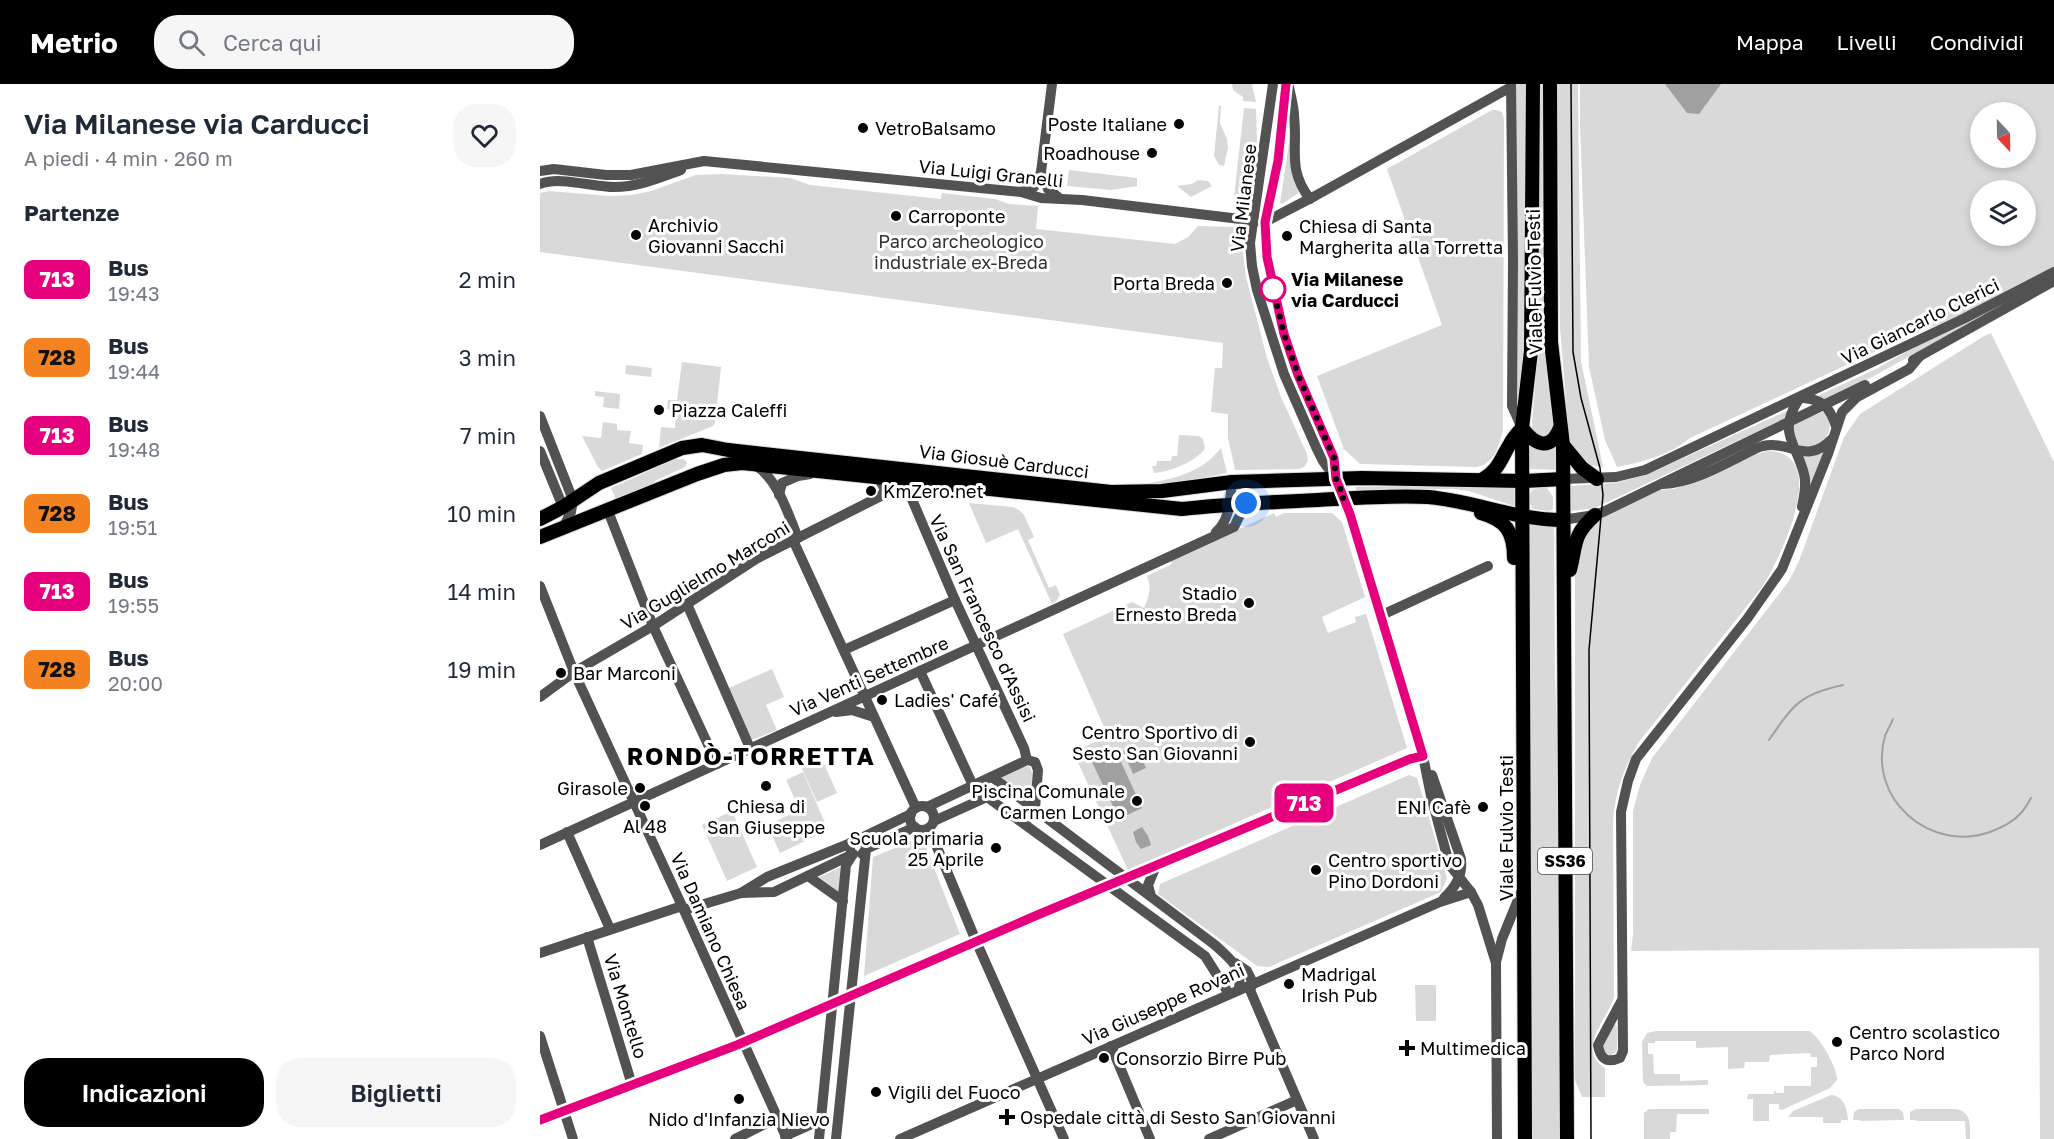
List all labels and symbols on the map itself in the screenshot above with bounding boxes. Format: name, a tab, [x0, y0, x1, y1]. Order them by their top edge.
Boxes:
north arrow	[1970, 102, 2036, 168]
place label: Poste Italiane	[1048, 113, 1167, 135]
place label: VetroBalsamo	[875, 117, 996, 139]
marker: Poste Italiane	[1172, 117, 1186, 131]
marker: VetroBalsamo	[856, 121, 870, 135]
place label: Roadhouse	[1043, 142, 1140, 164]
street label: Via Milanese	[1225, 142, 1261, 254]
marker: Roadhouse	[1145, 146, 1159, 160]
street label: Via Luigi Granelli	[918, 154, 1064, 192]
place label: Carroponte	[908, 205, 1005, 227]
marker: Carroponte	[889, 209, 903, 223]
street label: Viale Fulvio Testi	[1522, 209, 1546, 355]
place label: Archivio Giovanni Sacchi	[648, 214, 784, 257]
place label: Chiesa di Santa Margherita alla Torretta	[1299, 215, 1503, 258]
marker: Archivio Giovanni Sacchi	[629, 228, 643, 242]
marker: Chiesa di Santa Margherita alla Torretta	[1280, 229, 1294, 243]
park label: Parco archeologico industriale ex-Breda	[874, 230, 1048, 273]
place label: Via Milanese via Carducci	[1291, 268, 1404, 311]
place label: Porta Breda	[1113, 272, 1215, 294]
street label: Via Giancarlo Clerici	[1837, 273, 2003, 369]
marker: Porta Breda	[1220, 276, 1234, 290]
marker: Via Milanese via Carducci	[1260, 276, 1286, 302]
place label: Piazza Caleffi	[671, 399, 787, 421]
marker: Piazza Caleffi	[652, 403, 666, 417]
street label: Via Giosuè Carducci	[918, 440, 1090, 482]
place label: KmZero.net	[883, 480, 984, 502]
marker: KmZero.net	[864, 484, 878, 498]
your location	[1231, 488, 1261, 518]
street label: Via San Francesco d'Assisi	[925, 511, 1041, 725]
street label: Via Guglielmo Marconi	[617, 516, 793, 634]
place label: Stadio Ernesto Breda	[1115, 582, 1237, 625]
marker: Stadio Ernesto Breda	[1242, 596, 1256, 610]
street label: Via Venti Settembre	[786, 631, 952, 721]
place label: Bar Marconi	[573, 662, 676, 684]
marker: Bar Marconi	[554, 666, 568, 680]
place label: Ladies' Café	[894, 689, 998, 711]
marker: Ladies' Café	[875, 693, 889, 707]
place label: Centro Sportivo di Sesto San Giovanni	[1072, 721, 1238, 764]
marker: Centro Sportivo di Sesto San Giovanni	[1243, 735, 1257, 749]
district label: RONDÒ-TORRETTA	[627, 741, 875, 770]
street label: Viale Fulvio Testi	[1495, 755, 1517, 901]
place label: Girasole	[557, 777, 628, 799]
marker: Chiesa di San Giuseppe	[759, 779, 773, 793]
place label: Piscina Comunale Carmen Longo	[971, 780, 1125, 823]
marker: Girasole	[633, 781, 647, 795]
line badge: 713	[1270, 784, 1338, 822]
marker: Piscina Comunale Carmen Longo	[1130, 794, 1144, 808]
place label: Chiesa di San Giuseppe	[707, 795, 825, 838]
place label: ENI Cafè	[1397, 796, 1471, 818]
marker: Al 48	[638, 799, 652, 813]
marker: ENI Cafè	[1476, 800, 1490, 814]
place label: Al 48	[623, 815, 667, 837]
place label: Scuola primaria 25 Aprile	[850, 827, 984, 870]
marker: Scuola primaria 25 Aprile	[989, 841, 1003, 855]
road number: SS36	[1538, 848, 1592, 874]
street label: Via Damiano Chiesa	[666, 849, 756, 1013]
place label: Centro sportivo Pino Dordoni	[1328, 849, 1462, 892]
marker: Centro sportivo Pino Dordoni	[1309, 863, 1323, 877]
street label: Via Montello	[600, 951, 652, 1061]
street label: Via Giuseppe Rovani	[1079, 958, 1247, 1050]
place label: Madrigal Irish Pub	[1301, 963, 1377, 1006]
marker: Madrigal Irish Pub	[1282, 977, 1296, 991]
place label: Centro scolastico Parco Nord	[1849, 1021, 2000, 1064]
marker: Centro scolastico Parco Nord	[1830, 1035, 1844, 1049]
place label: Multimedica	[1420, 1037, 1526, 1059]
marker: Multimedica	[1398, 1039, 1416, 1057]
place label: Consorzio Birre Pub	[1116, 1047, 1286, 1069]
marker: Consorzio Birre Pub	[1097, 1051, 1111, 1065]
place label: Vigili del Fuoco	[888, 1081, 1021, 1103]
marker: Vigili del Fuoco	[869, 1085, 883, 1099]
marker: Nido d'Infanzia Nievo	[732, 1092, 746, 1106]
place label: Ospedale città di Sesto San Giovanni	[1020, 1106, 1336, 1128]
place label: Nido d'Infanzia Nievo	[648, 1108, 830, 1130]
marker: Ospedale città di Sesto San Giovanni	[998, 1108, 1016, 1126]

